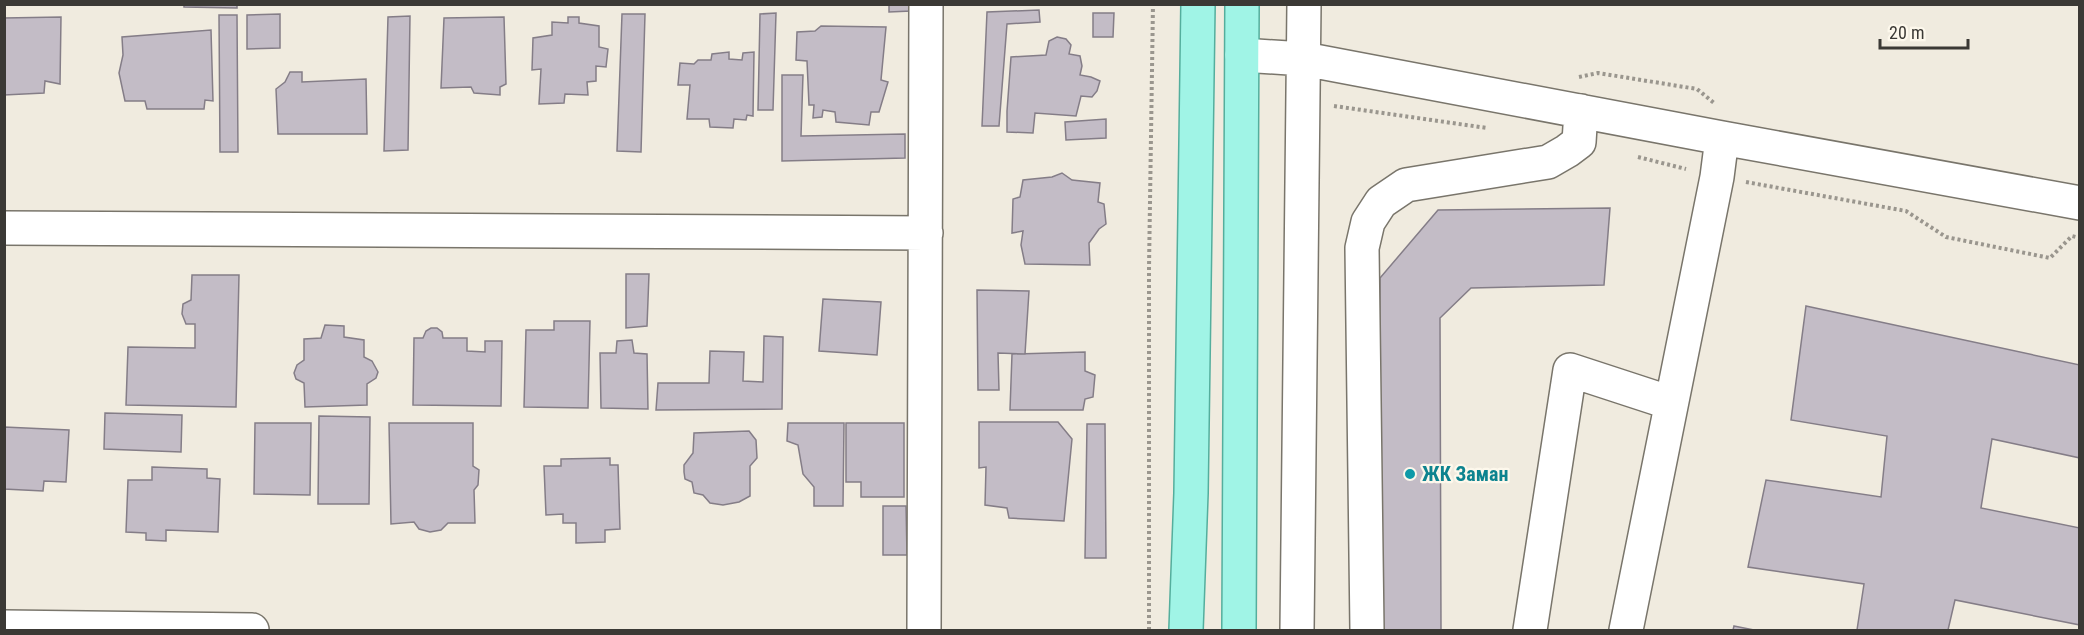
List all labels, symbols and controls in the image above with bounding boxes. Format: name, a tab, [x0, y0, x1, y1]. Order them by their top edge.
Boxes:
scale bar	[1880, 12, 1968, 50]
text: 20 m	[1889, 22, 1924, 43]
place label: ЖК Заман	[1422, 462, 1508, 486]
marker: ЖК Заман	[1403, 467, 1417, 481]

